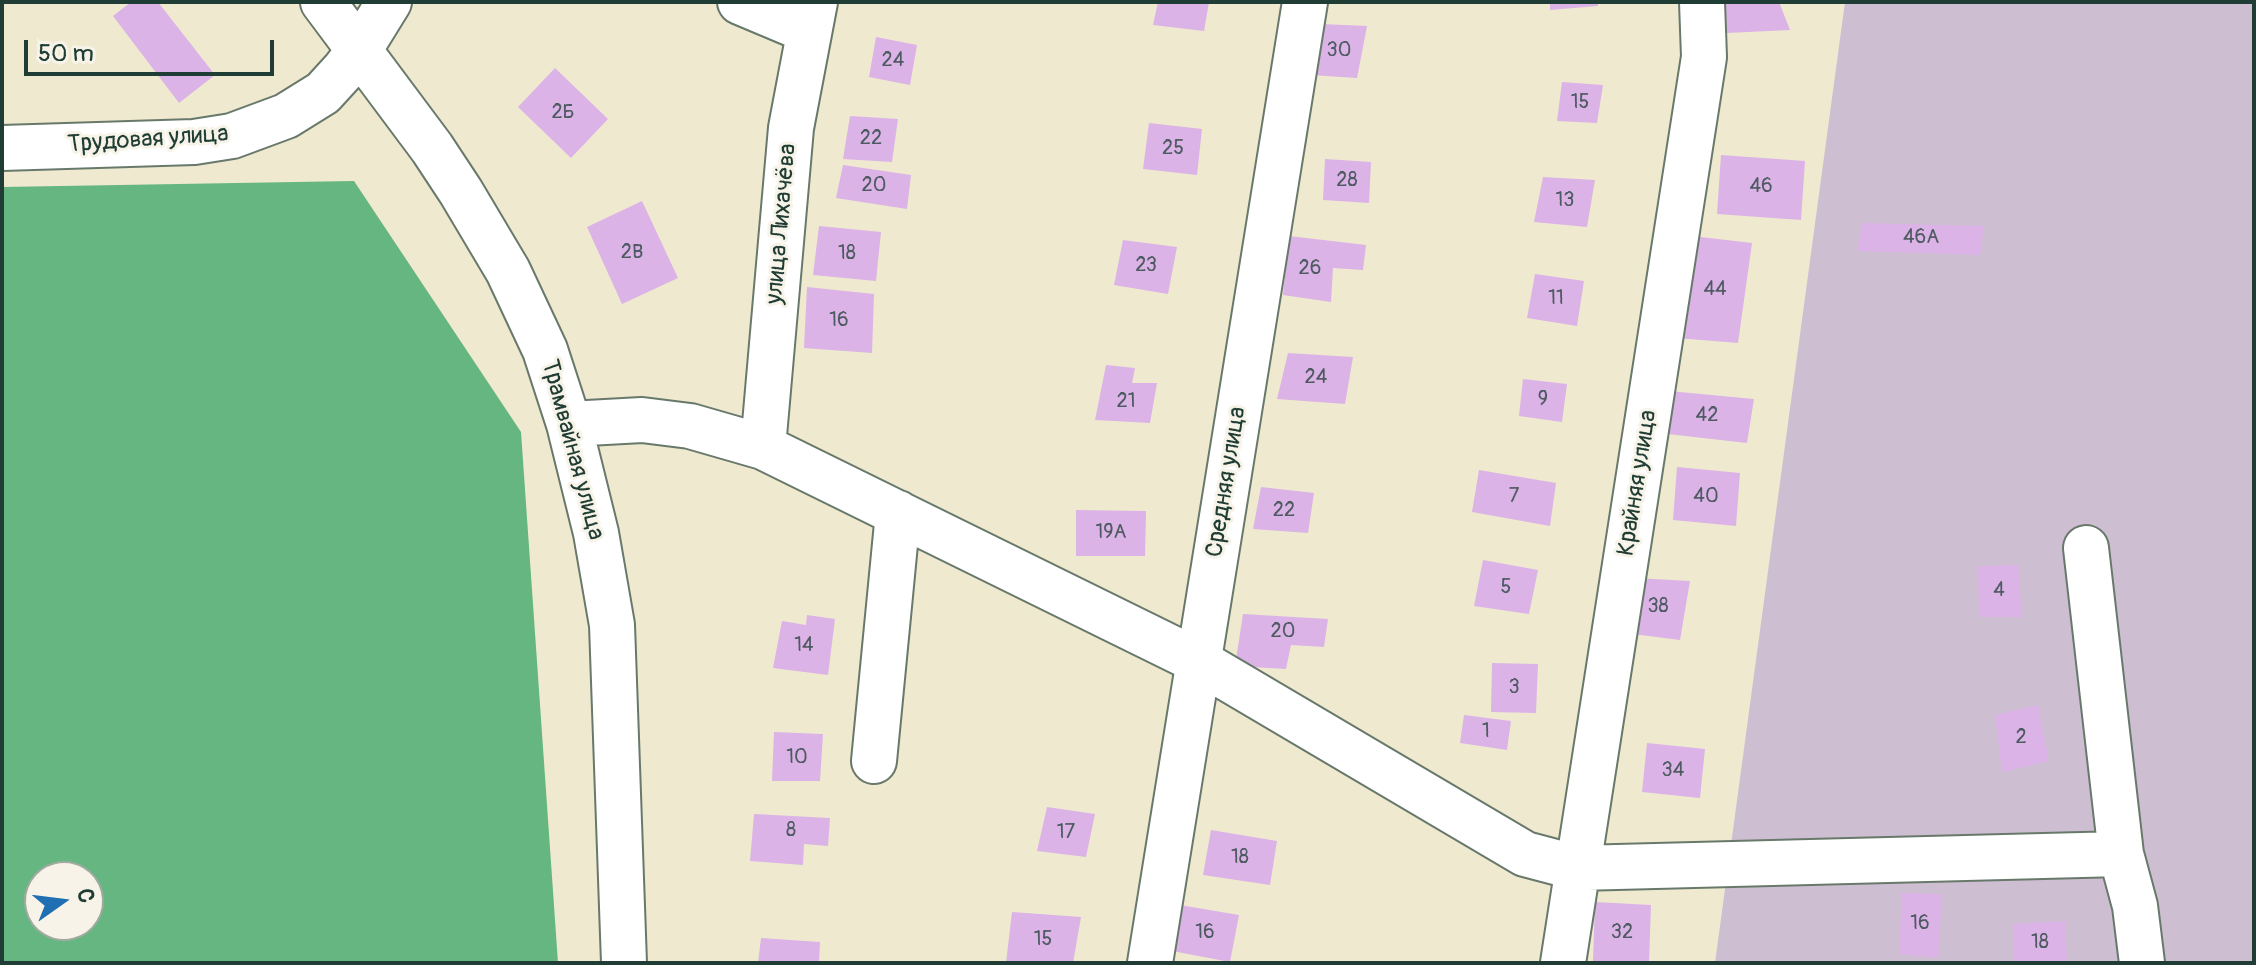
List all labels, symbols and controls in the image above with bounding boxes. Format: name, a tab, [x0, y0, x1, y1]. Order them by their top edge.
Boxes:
scale bar	[28, 24, 278, 74]
text: 50 m	[38, 39, 94, 68]
house number: 30	[1327, 39, 1351, 63]
house number: 24	[882, 49, 904, 73]
house number: 15	[1571, 91, 1589, 115]
house number: 2Б	[551, 101, 575, 125]
street label: Трудовая улица	[66, 120, 230, 160]
house number: 22	[860, 127, 882, 151]
house number: 25	[1162, 137, 1184, 161]
street label: улица Лихачёва	[761, 142, 803, 306]
house number: 28	[1336, 169, 1358, 193]
house number: 20	[862, 174, 886, 198]
house number: 46	[1749, 175, 1773, 199]
house number: 13	[1556, 189, 1574, 213]
house number: 46А	[1903, 226, 1939, 250]
house number: 2В	[621, 241, 643, 265]
house number: 18	[838, 242, 856, 266]
house number: 23	[1135, 254, 1157, 278]
house number: 26	[1299, 257, 1321, 281]
house number: 44	[1703, 278, 1727, 302]
house number: 11	[1548, 287, 1564, 311]
house number: 16	[829, 309, 849, 333]
street label: Трамвайная улица	[534, 357, 610, 543]
house number: 24	[1305, 366, 1327, 390]
house number: 9	[1538, 388, 1548, 412]
house number: 21	[1117, 390, 1135, 414]
house number: 42	[1696, 404, 1718, 428]
street label: Средняя улица	[1201, 405, 1253, 559]
street label: Крайняя улица	[1612, 408, 1664, 558]
house number: 7	[1509, 485, 1519, 509]
house number: 40	[1693, 485, 1719, 509]
house number: 22	[1273, 499, 1295, 523]
house number: 19А	[1095, 521, 1127, 545]
house number: 5	[1501, 576, 1511, 600]
house number: 4	[1993, 579, 2005, 603]
house number: 38	[1647, 595, 1669, 619]
house number: 20	[1271, 620, 1295, 644]
house number: 14	[794, 634, 814, 658]
house number: 3	[1508, 676, 1520, 700]
house number: 1	[1482, 720, 1490, 744]
house number: 2	[2015, 726, 2027, 750]
house number: 10	[786, 746, 808, 770]
house number: 34	[1662, 759, 1684, 783]
house number: 8	[786, 819, 796, 843]
house number: 17	[1057, 821, 1075, 845]
house number: 18	[1231, 846, 1249, 870]
north arrow	[24, 861, 104, 941]
text: С	[70, 886, 101, 906]
house number: 16	[1910, 912, 1930, 936]
house number: 16	[1195, 921, 1215, 945]
house number: 32	[1611, 921, 1633, 945]
house number: 15	[1034, 928, 1052, 952]
house number: 18	[2031, 931, 2049, 955]

